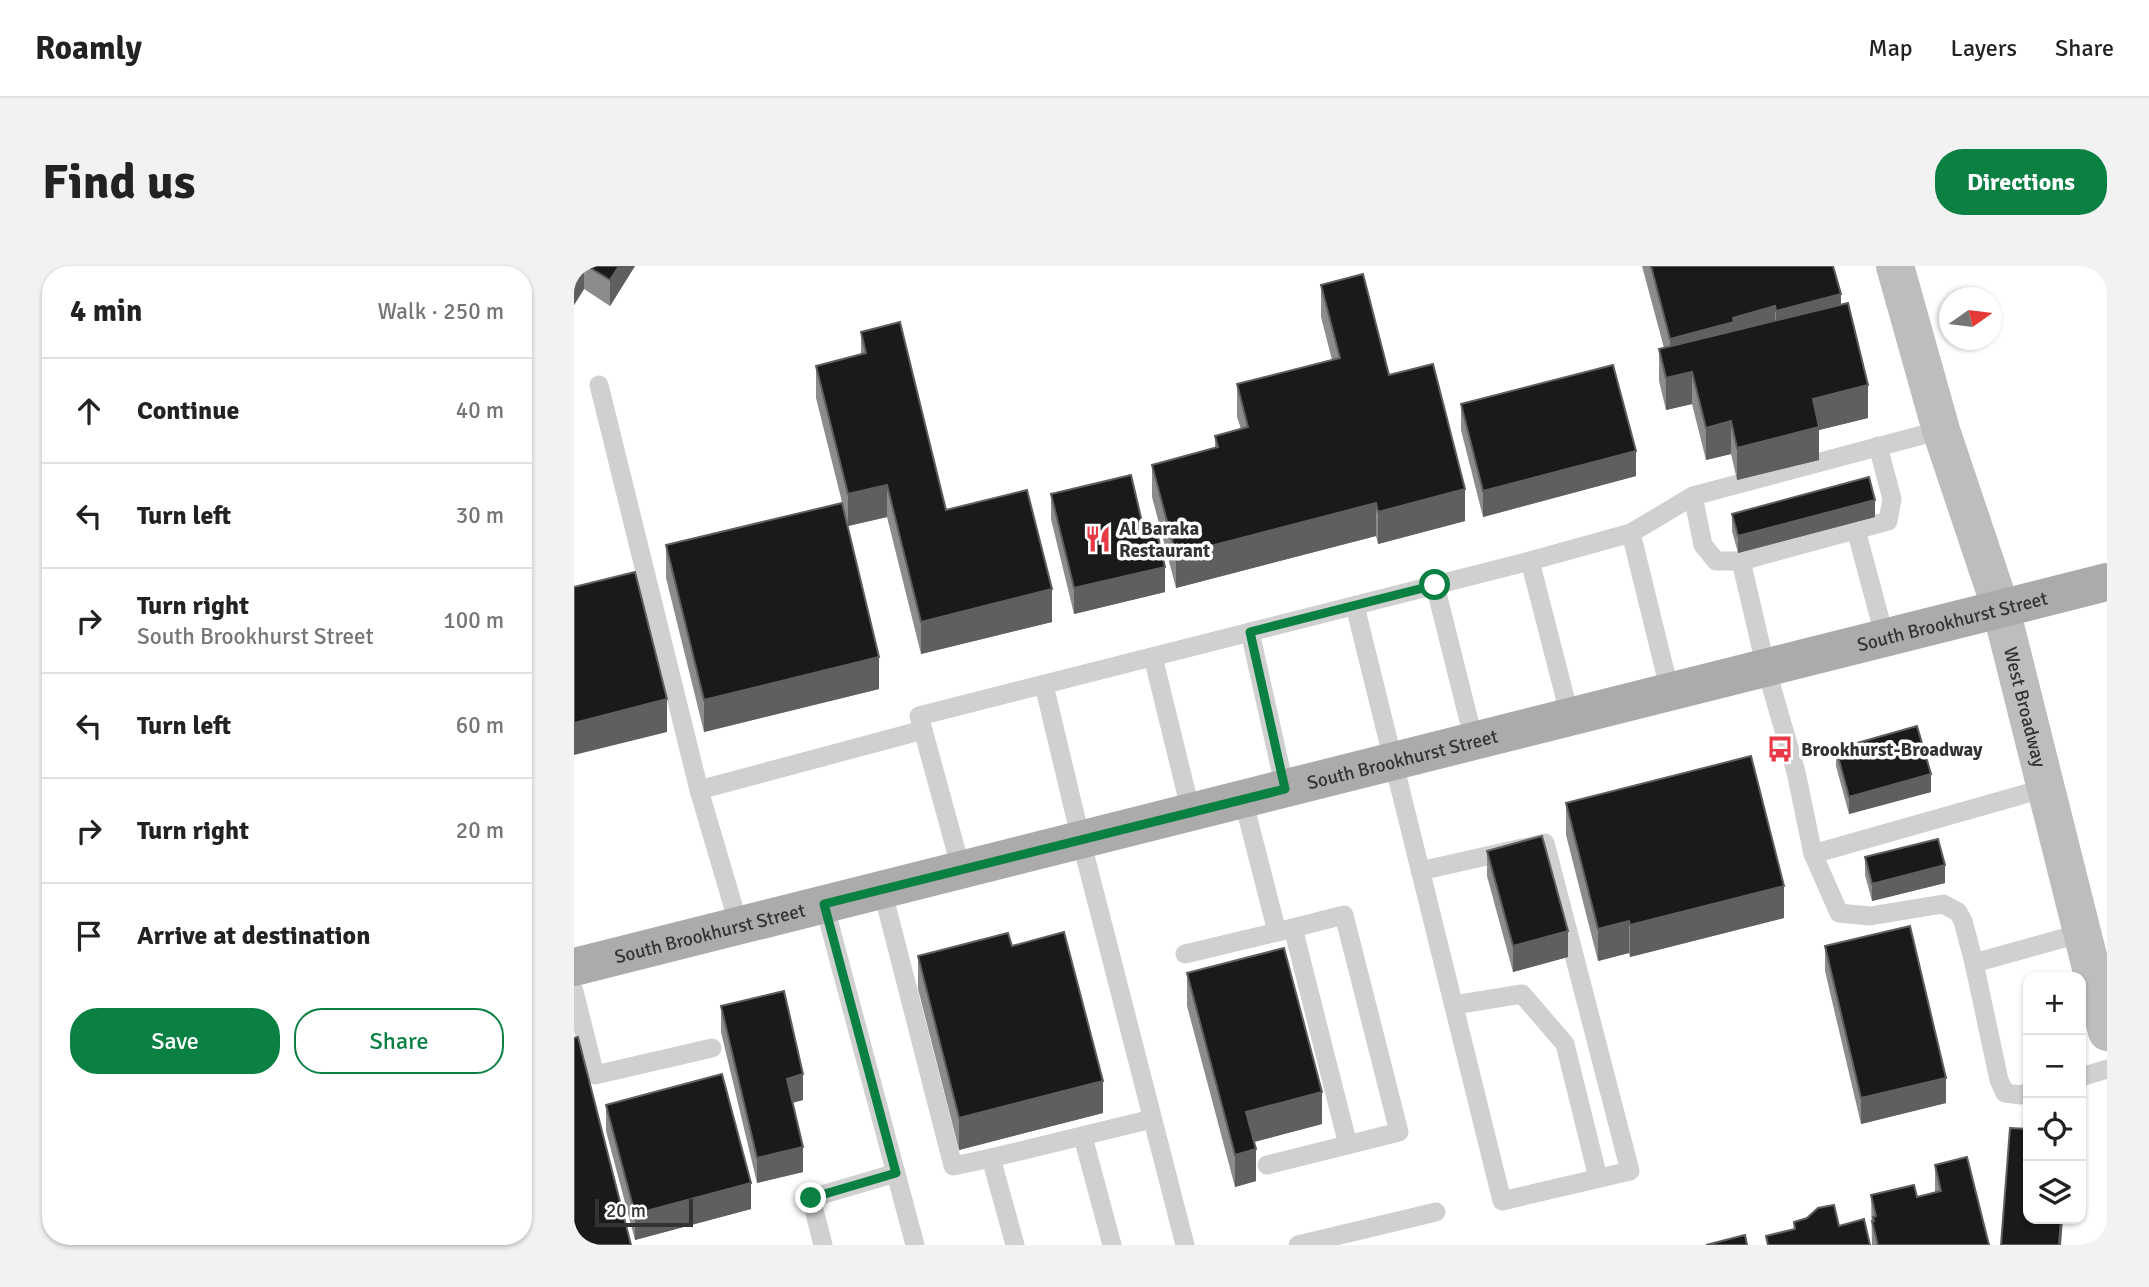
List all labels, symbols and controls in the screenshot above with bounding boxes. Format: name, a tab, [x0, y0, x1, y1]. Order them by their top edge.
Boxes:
text: Roamly	[35, 28, 142, 69]
text: Map	[1868, 33, 1913, 63]
text: Layers	[1951, 33, 2017, 63]
text: Share	[2055, 33, 2114, 63]
button: Directions	[1935, 149, 2107, 215]
text: Find us	[42, 152, 195, 212]
north arrow	[1939, 287, 2002, 350]
text: 4 min	[70, 293, 142, 330]
text: Walk · 250 m	[378, 297, 504, 326]
icon: ahead	[70, 392, 108, 430]
text: Continue	[137, 395, 239, 427]
text: 40 m	[456, 396, 504, 425]
icon: left	[70, 497, 108, 535]
text: Turn left	[137, 500, 231, 532]
text: 30 m	[456, 501, 504, 530]
place label: Al Baraka Restaurant	[1119, 517, 1210, 563]
restaurant icon: Al Baraka Restaurant	[1083, 524, 1113, 554]
route start	[1419, 569, 1450, 600]
street label: South Brookhurst Street	[1855, 586, 2051, 657]
text: Turn right	[137, 590, 249, 622]
icon: right	[70, 602, 108, 640]
text: 100 m	[443, 606, 504, 635]
text: South Brookhurst Street	[137, 622, 374, 651]
street label: West Broadway	[1998, 644, 2051, 770]
icon: left	[70, 707, 108, 745]
text: Turn left	[137, 710, 231, 742]
text: 60 m	[456, 711, 504, 740]
street label: South Brookhurst Street	[1305, 724, 1501, 795]
bus stop icon: Brookhurst-Broadway	[1765, 734, 1795, 764]
place label: Brookhurst-Broadway	[1801, 738, 1983, 762]
icon: right	[70, 812, 108, 850]
text: Turn right	[137, 815, 249, 847]
text: 20 m	[456, 816, 504, 845]
street label: South Brookhurst Street	[612, 898, 808, 969]
icon: arrive	[70, 917, 108, 955]
text: Arrive at destination	[137, 920, 370, 952]
map controls	[2023, 972, 2086, 1224]
button: +	[2023, 972, 2086, 1035]
button: Save	[70, 1008, 280, 1074]
button: Share	[294, 1008, 504, 1074]
button: −	[2023, 1035, 2086, 1098]
button: locate	[2023, 1098, 2086, 1161]
button: layers	[2023, 1161, 2086, 1224]
route end	[795, 1182, 826, 1213]
scale bar	[595, 1196, 693, 1228]
text: 20 m	[606, 1199, 646, 1223]

